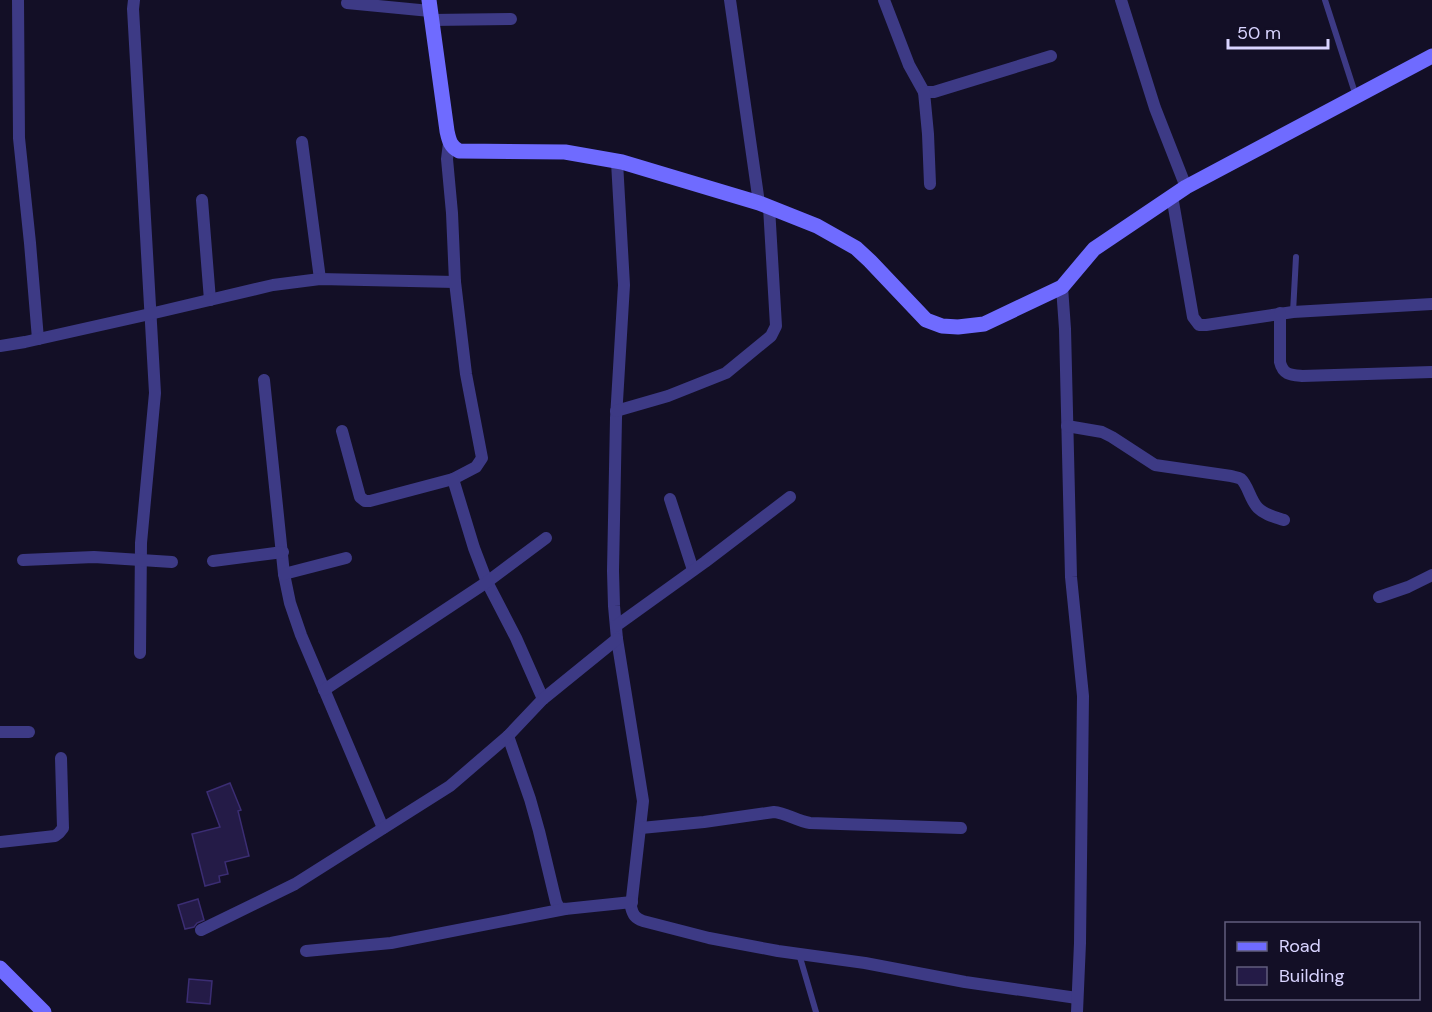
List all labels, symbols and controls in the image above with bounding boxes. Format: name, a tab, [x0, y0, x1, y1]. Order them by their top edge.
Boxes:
scale bar	[1228, 12, 1328, 50]
text: 50 m	[1237, 21, 1281, 45]
legend	[1225, 922, 1420, 1000]
text: Road	[1279, 934, 1321, 958]
text: Building	[1279, 964, 1344, 988]

